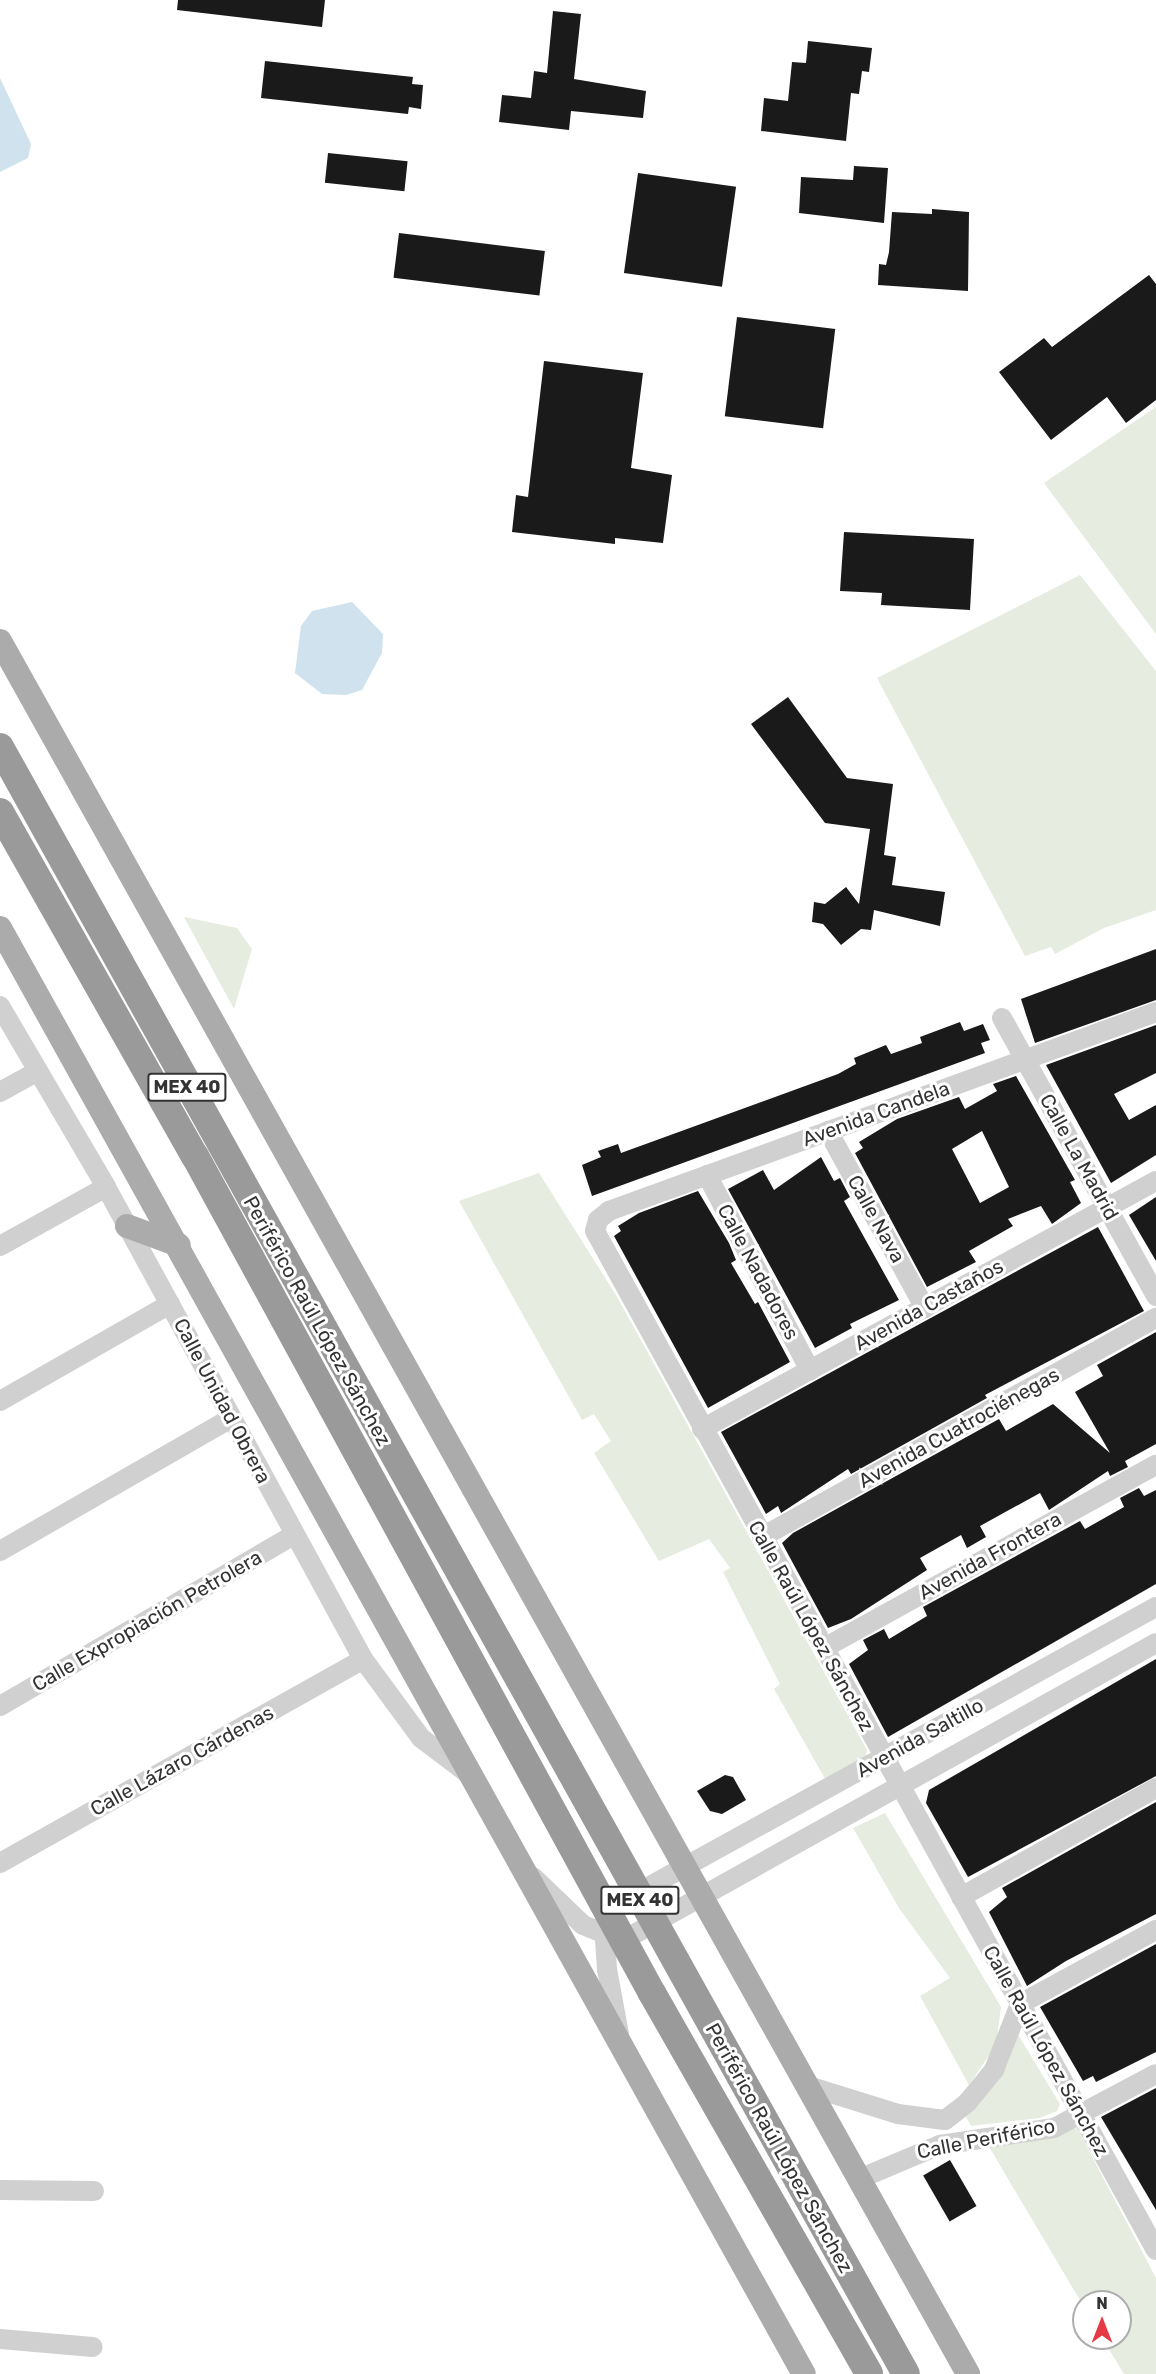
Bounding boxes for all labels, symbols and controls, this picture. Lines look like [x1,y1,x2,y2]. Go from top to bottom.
road number: MEX 40 [146,1072,228,1102]
street label: Avenida Candela [799,1076,953,1152]
street label: Calle La Madrid [1034,1090,1124,1224]
street label: Calle Nava [842,1171,910,1267]
street label: Periférico Raúl López Sánchez [238,1192,396,1450]
street label: Calle Nadadores [712,1200,804,1344]
street label: Avenida Castaños [850,1254,1008,1356]
street label: Calle Unidad Obrera [168,1314,276,1488]
street label: Avenida Cuatrociénegas [854,1363,1064,1493]
street label: Avenida Frontera [915,1507,1065,1605]
street label: Calle Raúl López Sánchez [743,1517,879,1735]
street label: Calle Expropiación Petrolera [28,1545,266,1697]
street label: Avenida Saltillo [852,1693,988,1783]
street label: Calle Lázaro Cárdenas [86,1701,278,1821]
road number: MEX 40 [600,1885,680,1915]
street label: Calle Raúl López Sánchez [978,1942,1114,2160]
street label: Periférico Raúl López Sánchez [700,2019,858,2277]
street label: Calle Periférico [915,2114,1057,2164]
north arrow [1072,2290,1132,2350]
text: N [1096,2294,1108,2313]

